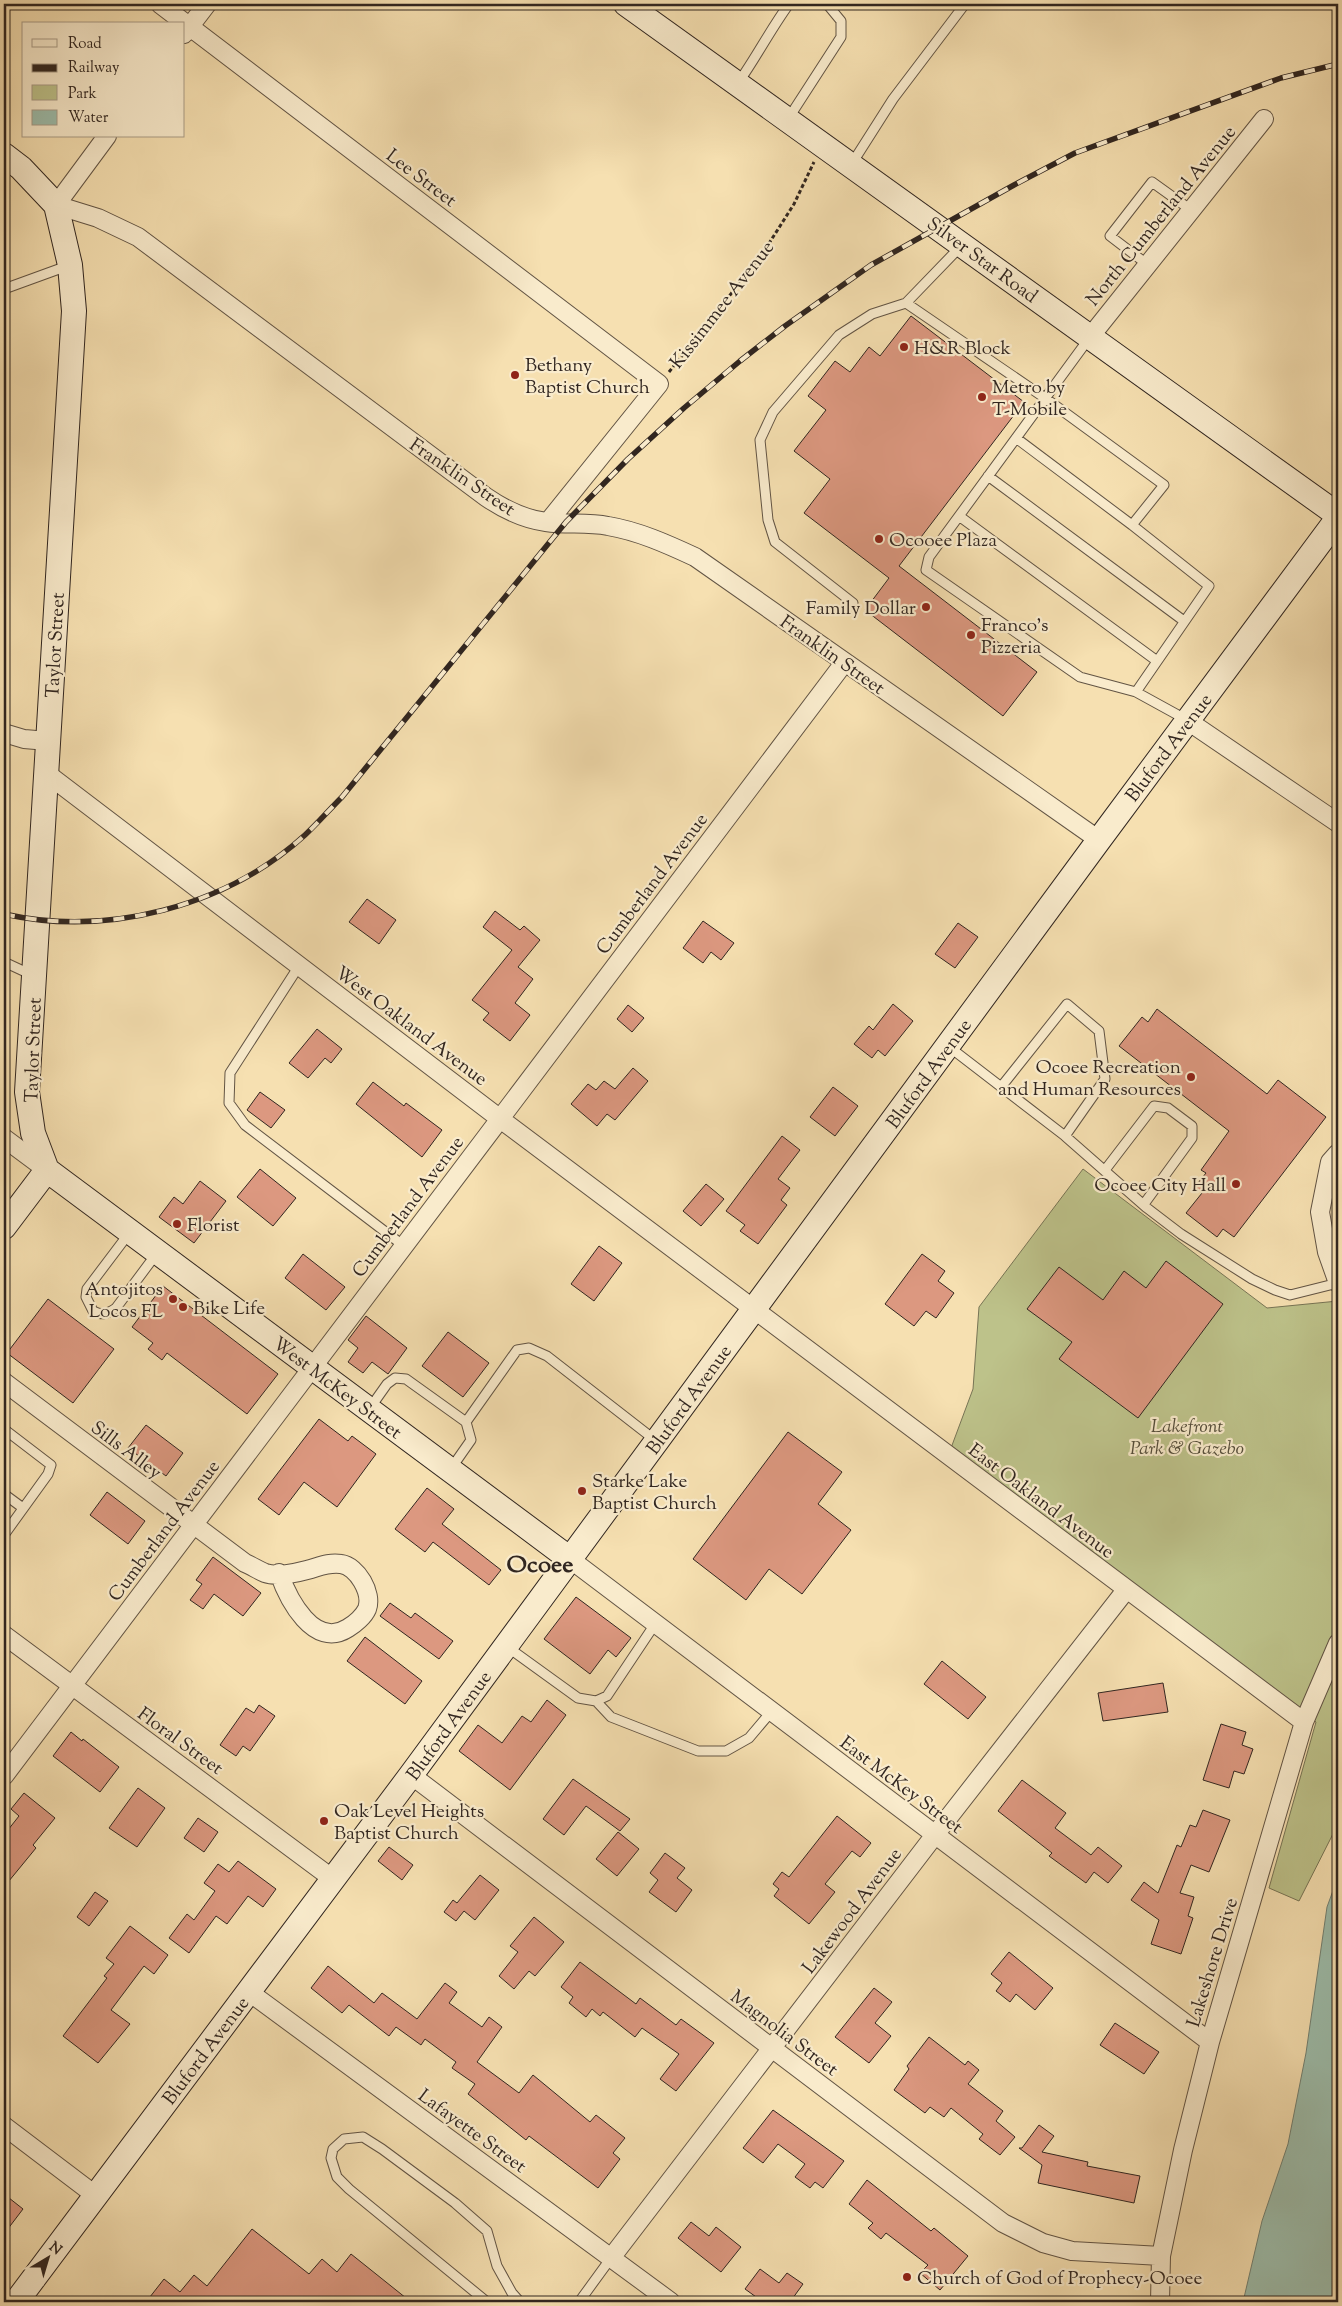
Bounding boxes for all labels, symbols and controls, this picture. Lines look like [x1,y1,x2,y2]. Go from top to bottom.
legend [22,22,185,138]
text: Road [68,34,102,55]
text: Railway [68,58,120,79]
text: Park [68,84,97,105]
text: Water [68,108,109,129]
street label: North Cumberland Avenue [1081,120,1243,313]
street label: Lee Street [380,143,462,215]
street label: Silver Star Road [920,211,1043,311]
street label: Kissimmee Avenue [664,236,782,375]
place label: H&R Block [914,336,1012,363]
marker: H&R Block [898,341,910,353]
place label: Bethany Baptist Church [525,353,650,402]
marker: Bethany Baptist Church [509,369,521,381]
place label: Metro by T-Mobile [992,375,1067,424]
marker: Metro by T-Mobile [976,391,988,403]
street label: Franklin Street [403,433,520,524]
place label: Ocooee Plaza [889,528,997,555]
marker: Ocooee Plaza [873,533,885,545]
street label: Taylor Street [40,591,73,698]
place label: Family Dollar [806,596,916,623]
marker: Family Dollar [920,601,932,613]
street label: Franklin Street [774,610,890,703]
place label: Franco's Pizzeria [981,613,1049,662]
marker: Franco's Pizzeria [965,629,977,641]
street label: Bluford Avenue [1120,688,1220,808]
street label: Cumberland Avenue [591,808,715,961]
street label: West Oakland Avenue [329,961,493,1093]
street label: Taylor Street [19,997,50,1103]
street label: Bluford Avenue [881,1014,979,1135]
place label: Ocoee Recreation and Human Resources [998,1055,1181,1104]
marker: Ocoee Recreation and Human Resources [1185,1071,1197,1083]
street label: Cumberland Avenue [347,1131,471,1284]
place label: Ocoee City Hall [1094,1173,1226,1200]
marker: Ocoee City Hall [1230,1178,1242,1190]
place label: Florist [187,1213,240,1240]
marker: Florist [171,1218,183,1230]
place label: Antojitos Locos FL [85,1277,164,1326]
marker: Antojitos Locos FL [167,1293,179,1305]
place label: Bike Life [193,1296,265,1323]
marker: Bike Life [177,1301,189,1313]
street label: West McKey Street [266,1331,407,1447]
street label: Bluford Avenue [641,1340,739,1461]
park label: Lakefront Park & Gazebo [1130,1414,1244,1463]
street label: Sills Alley [84,1415,167,1487]
street label: East Oakland Avenue [962,1438,1119,1566]
street label: Cumberland Avenue [103,1455,227,1608]
place label: Starke Lake Baptist Church [592,1469,717,1518]
marker: Starke Lake Baptist Church [576,1485,588,1497]
district label: Ocoee [507,1549,573,1583]
street label: Bluford Avenue [401,1666,499,1787]
street label: Floral Street [131,1702,228,1783]
street label: East McKey Street [833,1731,968,1842]
place label: Oak Level Heights Baptist Church [334,1799,484,1848]
marker: Oak Level Heights Baptist Church [318,1815,330,1827]
street label: Lakewood Avenue [797,1843,909,1980]
street label: Lakeshore Drive [1181,1895,1246,2031]
street label: Magnolia Street [724,1984,844,2084]
street label: Bluford Avenue [157,1991,257,2111]
street label: Lafayette Street [412,2083,532,2181]
north arrow [22,2234,72,2284]
text: N [44,2238,65,2261]
place label: Church of God of Prophecy-Ocoee [917,2266,1202,2293]
marker: Church of God of Prophecy-Ocoee [901,2271,913,2283]

